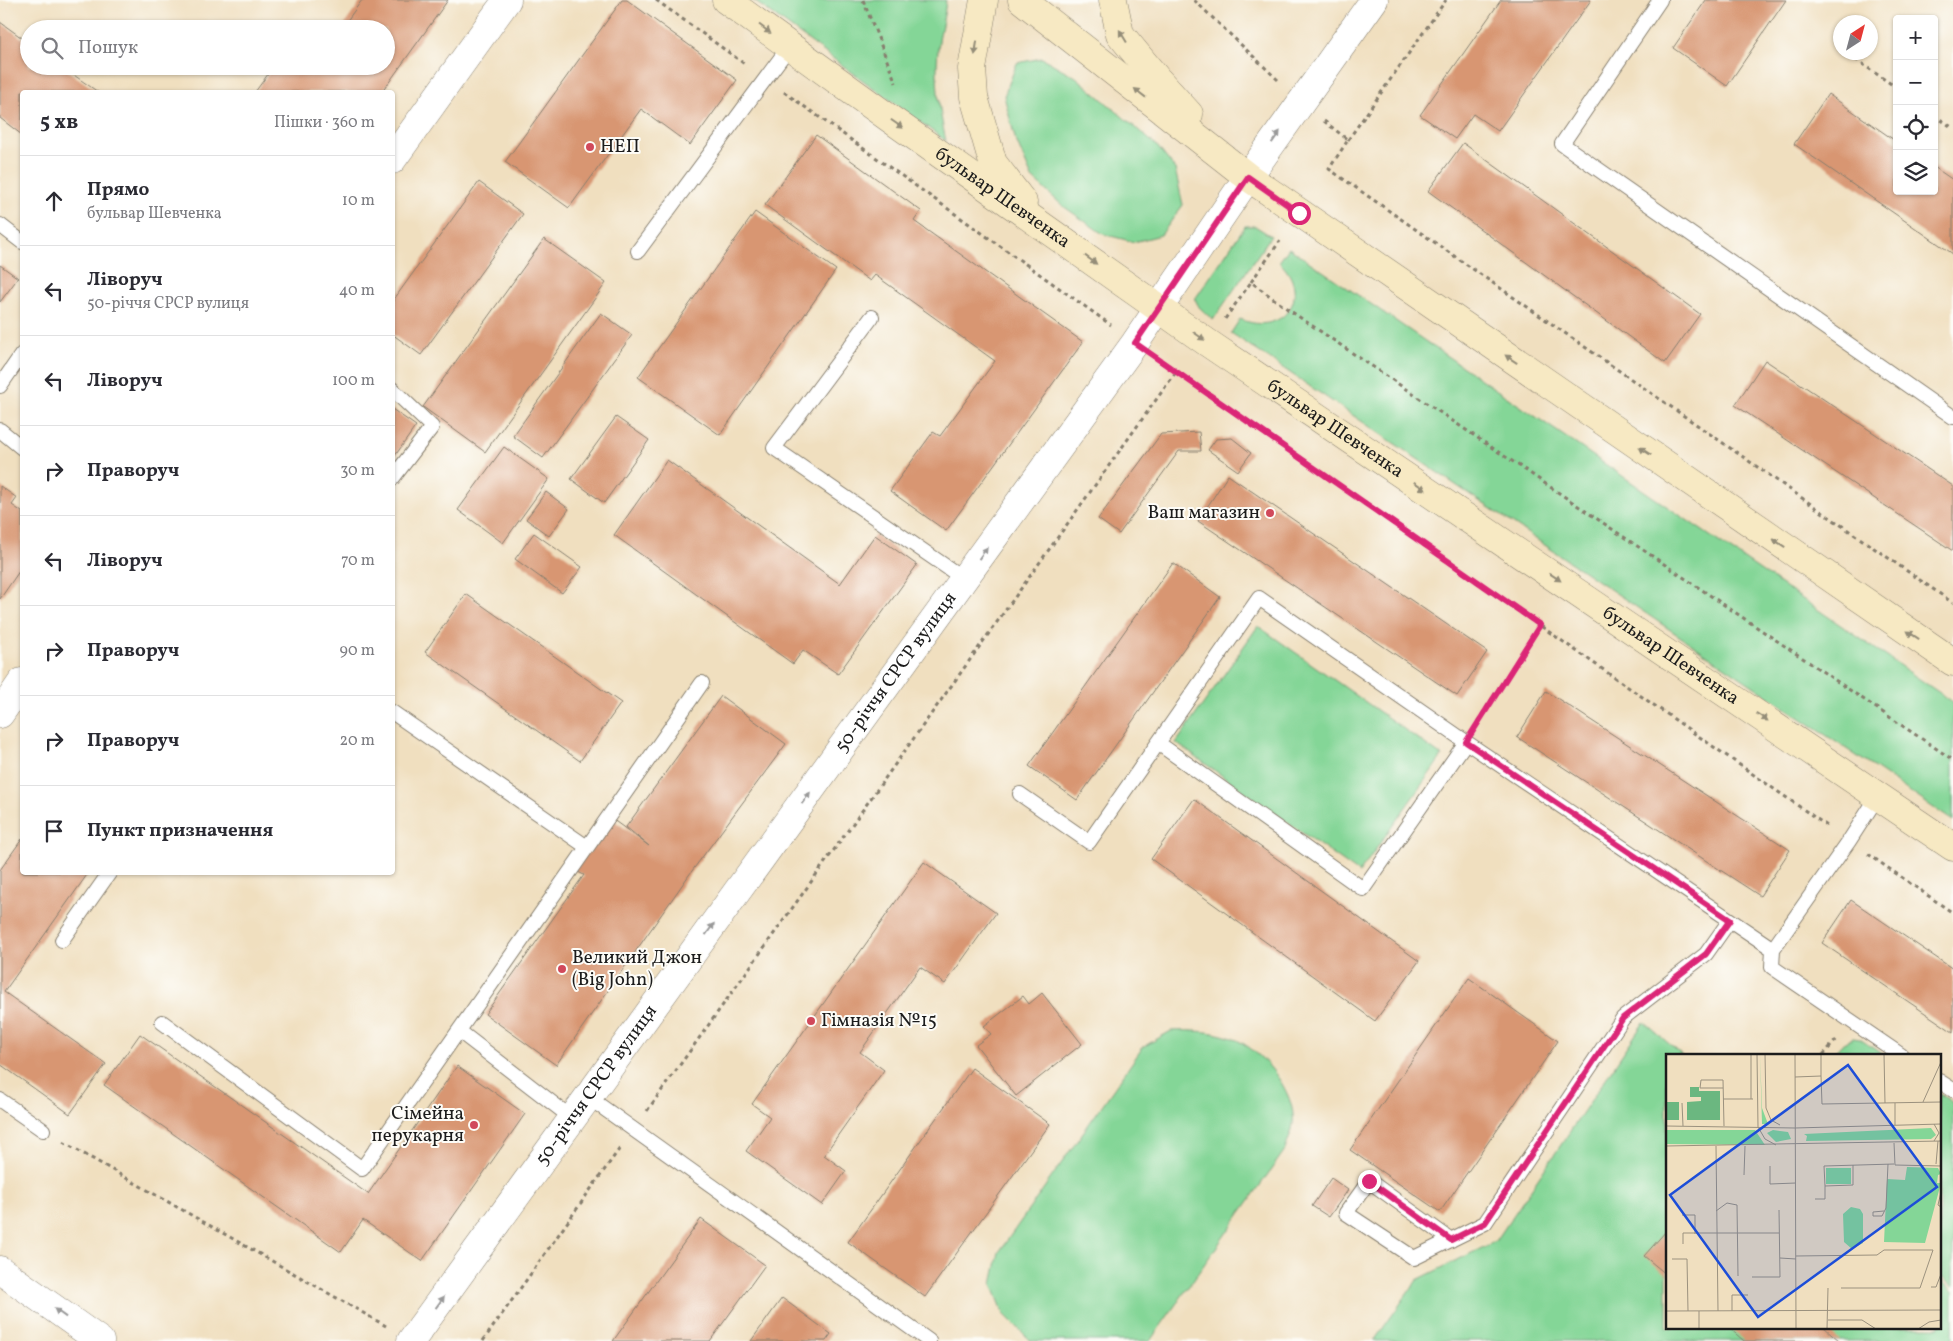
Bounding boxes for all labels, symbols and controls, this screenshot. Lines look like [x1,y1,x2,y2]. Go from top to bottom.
north arrow [1833,15,1878,60]
map controls [1893,15,1938,195]
button: + [1893,15,1938,60]
search box [20,20,395,75]
one-way arrow [758,24,772,34]
one-way arrow [1119,29,1128,43]
icon: search [38,34,66,62]
text: Пошук [78,35,138,61]
one-way arrow [971,40,979,56]
button: − [1893,60,1938,105]
one-way arrow [1133,88,1147,98]
button: locate [1893,105,1938,150]
text: 5 хв [40,108,78,137]
text: Пішки · 360 m [274,112,375,134]
one-way arrow [890,119,904,129]
one-way arrow [1271,130,1281,144]
place label: НЕП [600,134,640,160]
marker: НЕП [584,141,596,153]
street label: бульвар Шевченка [929,141,1075,255]
button: layers [1893,150,1938,195]
text: Прямо [87,177,149,203]
icon: ahead [40,187,68,215]
text: 10 m [342,190,375,212]
route start [1288,202,1311,225]
text: бульвар Шевченка [87,203,222,225]
one-way arrow [1084,255,1098,265]
text: Ліворуч [87,267,162,293]
icon: left [40,277,68,305]
text: 40 m [339,280,375,302]
text: 50-річчя СРСР вулиця [87,293,249,315]
one-way arrow [1192,331,1205,341]
one-way arrow [1504,354,1518,364]
icon: left [40,367,68,395]
text: Ліворуч [87,368,162,394]
text: 100 m [332,370,375,392]
street label: бульвар Шевченка [1261,373,1409,485]
one-way arrow [1638,446,1652,456]
icon: right [40,457,68,485]
text: Праворуч [87,458,179,484]
text: 30 m [340,460,375,482]
one-way arrow [1413,481,1427,491]
place label: Ваш магазин [1148,500,1260,526]
marker: Ваш магазин [1264,507,1276,519]
one-way arrow [1772,538,1786,548]
one-way arrow [978,546,988,560]
icon: left [40,547,68,575]
text: Ліворуч [87,548,162,574]
text: 70 m [341,550,375,572]
one-way arrow [1548,572,1561,582]
street label: 50-річчя СРСР вулиця [829,587,963,758]
street label: бульвар Шевченка [1597,600,1744,712]
one-way arrow [1906,630,1920,640]
icon: right [40,637,68,665]
text: Праворуч [87,638,179,664]
text: 90 m [339,640,375,662]
one-way arrow [1755,712,1768,722]
icon: right [40,727,68,755]
text: Праворуч [87,728,179,754]
text: 20 m [340,730,375,752]
one-way arrow [800,792,811,805]
icon: arrive [40,817,68,845]
text: Пункт призначення [87,818,273,844]
one-way arrow [705,922,715,936]
place label: Великий Джон (Big John) [572,945,702,993]
marker: Великий Джон (Big John) [556,963,568,975]
street label: 50-річчя СРСР вулиця [529,1000,664,1171]
place label: Гімназія №15 [821,1008,937,1034]
marker: Гімназія №15 [805,1015,817,1027]
inset map [1666,1054,1940,1328]
place label: Сімейна перукарня [372,1101,464,1149]
marker: Сімейна перукарня [468,1119,480,1131]
route end [1358,1170,1381,1193]
one-way arrow [435,1295,445,1308]
one-way arrow [53,1308,67,1318]

